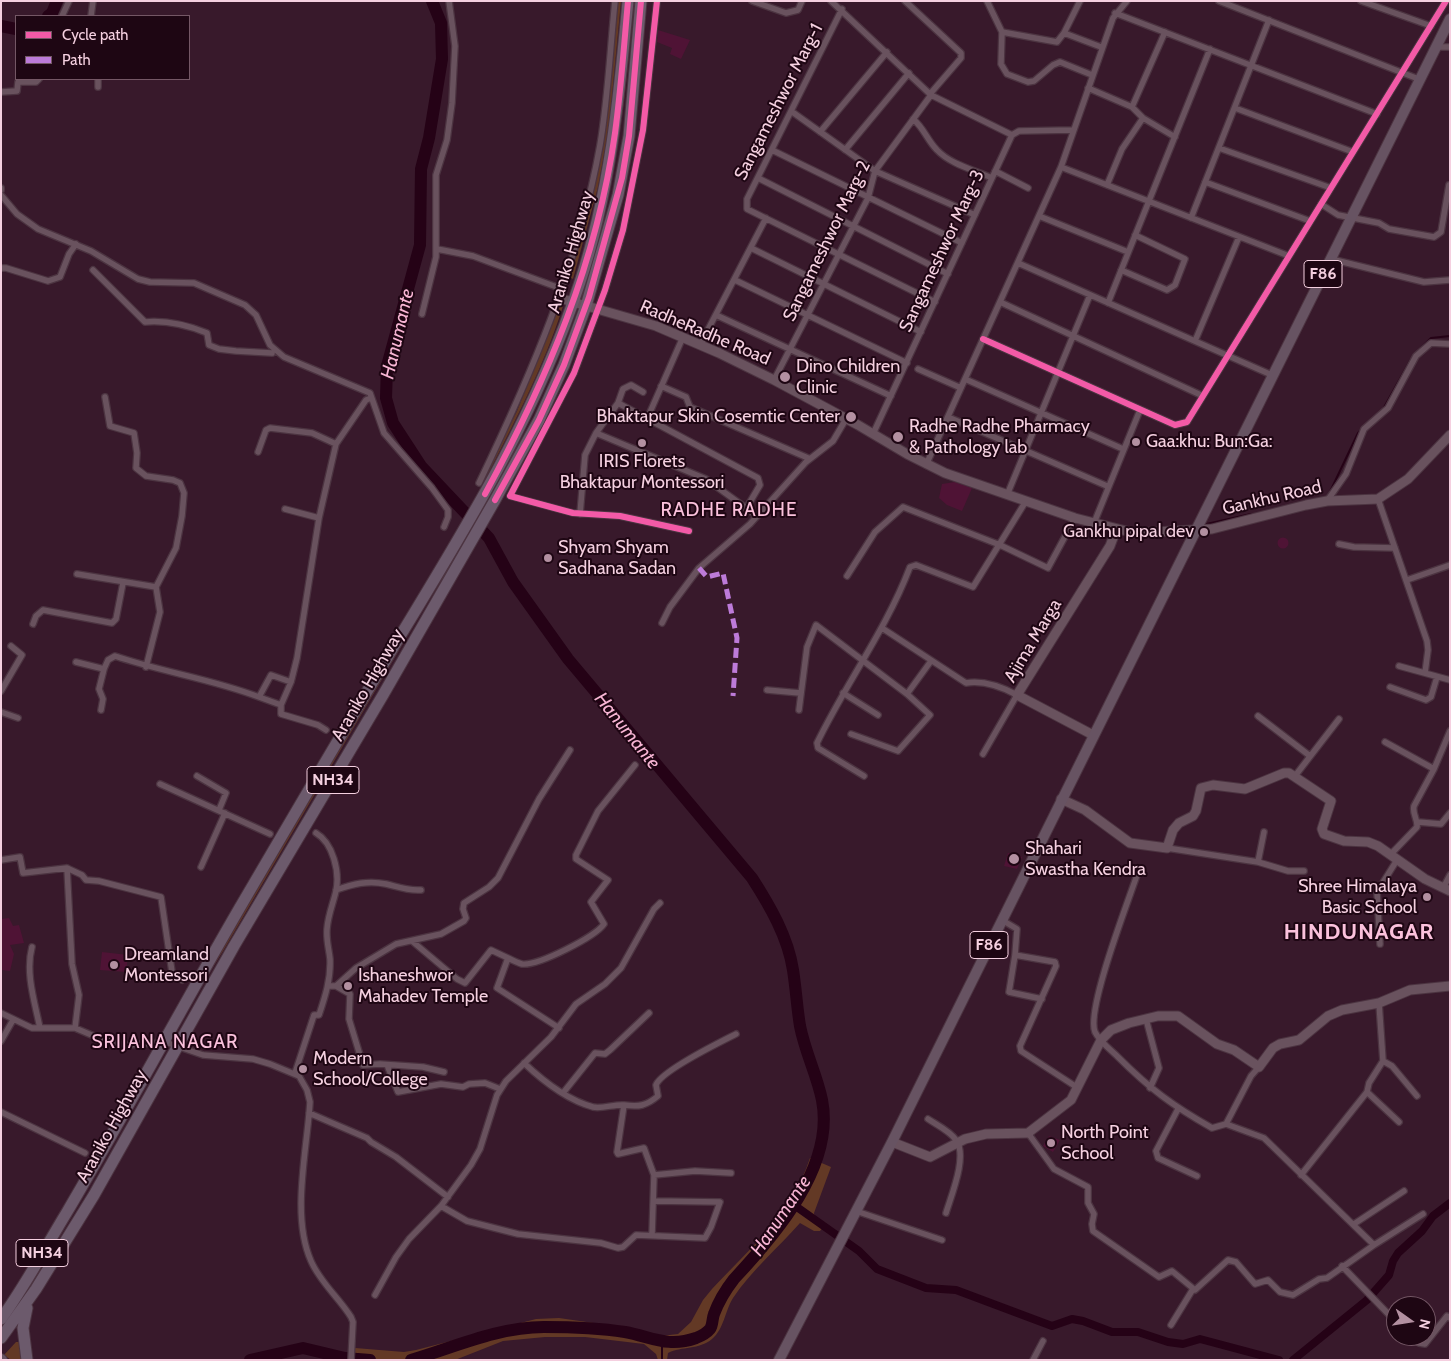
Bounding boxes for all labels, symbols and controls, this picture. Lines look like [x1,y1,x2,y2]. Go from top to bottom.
legend [15,15,190,80]
street label: Sangameshwor Marg-1 [730,20,828,184]
text: Cycle path [62,26,128,44]
text: Path [62,51,91,69]
street label: Sangameshwor Marg-2 [779,157,875,325]
street label: Sangameshwor Marg-3 [895,167,989,335]
street label: Araniko Highway [543,188,599,316]
road number: F86 [1304,260,1342,288]
water label: Hanumante [377,287,419,381]
street label: RadheRadhe Road [637,296,773,370]
place label: Dino Children Clinic [796,356,900,398]
marker: Dino Children Clinic [778,370,792,384]
place label: Bhaktapur Skin Cosemtic Center [597,406,840,428]
marker: Bhaktapur Skin Cosemtic Center [844,410,858,424]
place label: Radhe Radhe Pharmacy & Pathology lab [909,416,1090,458]
marker: Radhe Radhe Pharmacy & Pathology lab [891,430,905,444]
place label: Gaa:khu: Bun:Ga: [1146,431,1273,453]
marker: Gaa:khu: Bun:Ga: [1130,436,1142,448]
marker: IRIS Florets Bhaktapur Montessori [636,437,648,449]
place label: IRIS Florets Bhaktapur Montessori [560,451,724,494]
street label: Gankhu Road [1220,476,1324,520]
district label: RADHE RADHE [659,499,799,521]
place label: Gankhu pipal dev [1063,521,1194,543]
marker: Gankhu pipal dev [1198,526,1210,538]
place label: Shyam Shyam Sadhana Sadan [558,537,676,580]
marker: Shyam Shyam Sadhana Sadan [542,552,554,564]
street label: Ajima Marga [1000,595,1066,687]
street label: Araniko Highway [327,625,409,745]
water label: Hanumante [589,688,665,774]
road number: NH34 [307,766,359,794]
place label: Shahari Swastha Kendra [1025,838,1146,881]
marker: Shahari Swastha Kendra [1007,852,1021,866]
place label: Shree Himalaya Basic School [1298,876,1417,919]
marker: Shree Himalaya Basic School [1421,891,1433,903]
district label: HINDUNAGAR [1282,920,1436,946]
road number: F86 [970,932,1008,958]
place label: Dreamland Montessori [124,944,209,986]
marker: Dreamland Montessori [108,959,120,971]
place label: Ishaneshwor Mahadev Temple [358,965,488,1008]
marker: Ishaneshwor Mahadev Temple [342,980,354,992]
district label: SRIJANA NAGAR [90,1031,240,1053]
place label: Modern School/College [313,1048,428,1090]
marker: Modern School/College [297,1063,309,1075]
street label: Araniko Highway [72,1066,152,1186]
place label: North Point School [1061,1122,1149,1164]
marker: North Point School [1045,1137,1057,1149]
water label: Hanumante [746,1172,816,1260]
road number: NH34 [16,1240,68,1266]
north arrow [1386,1296,1436,1346]
text: N [1415,1317,1435,1331]

